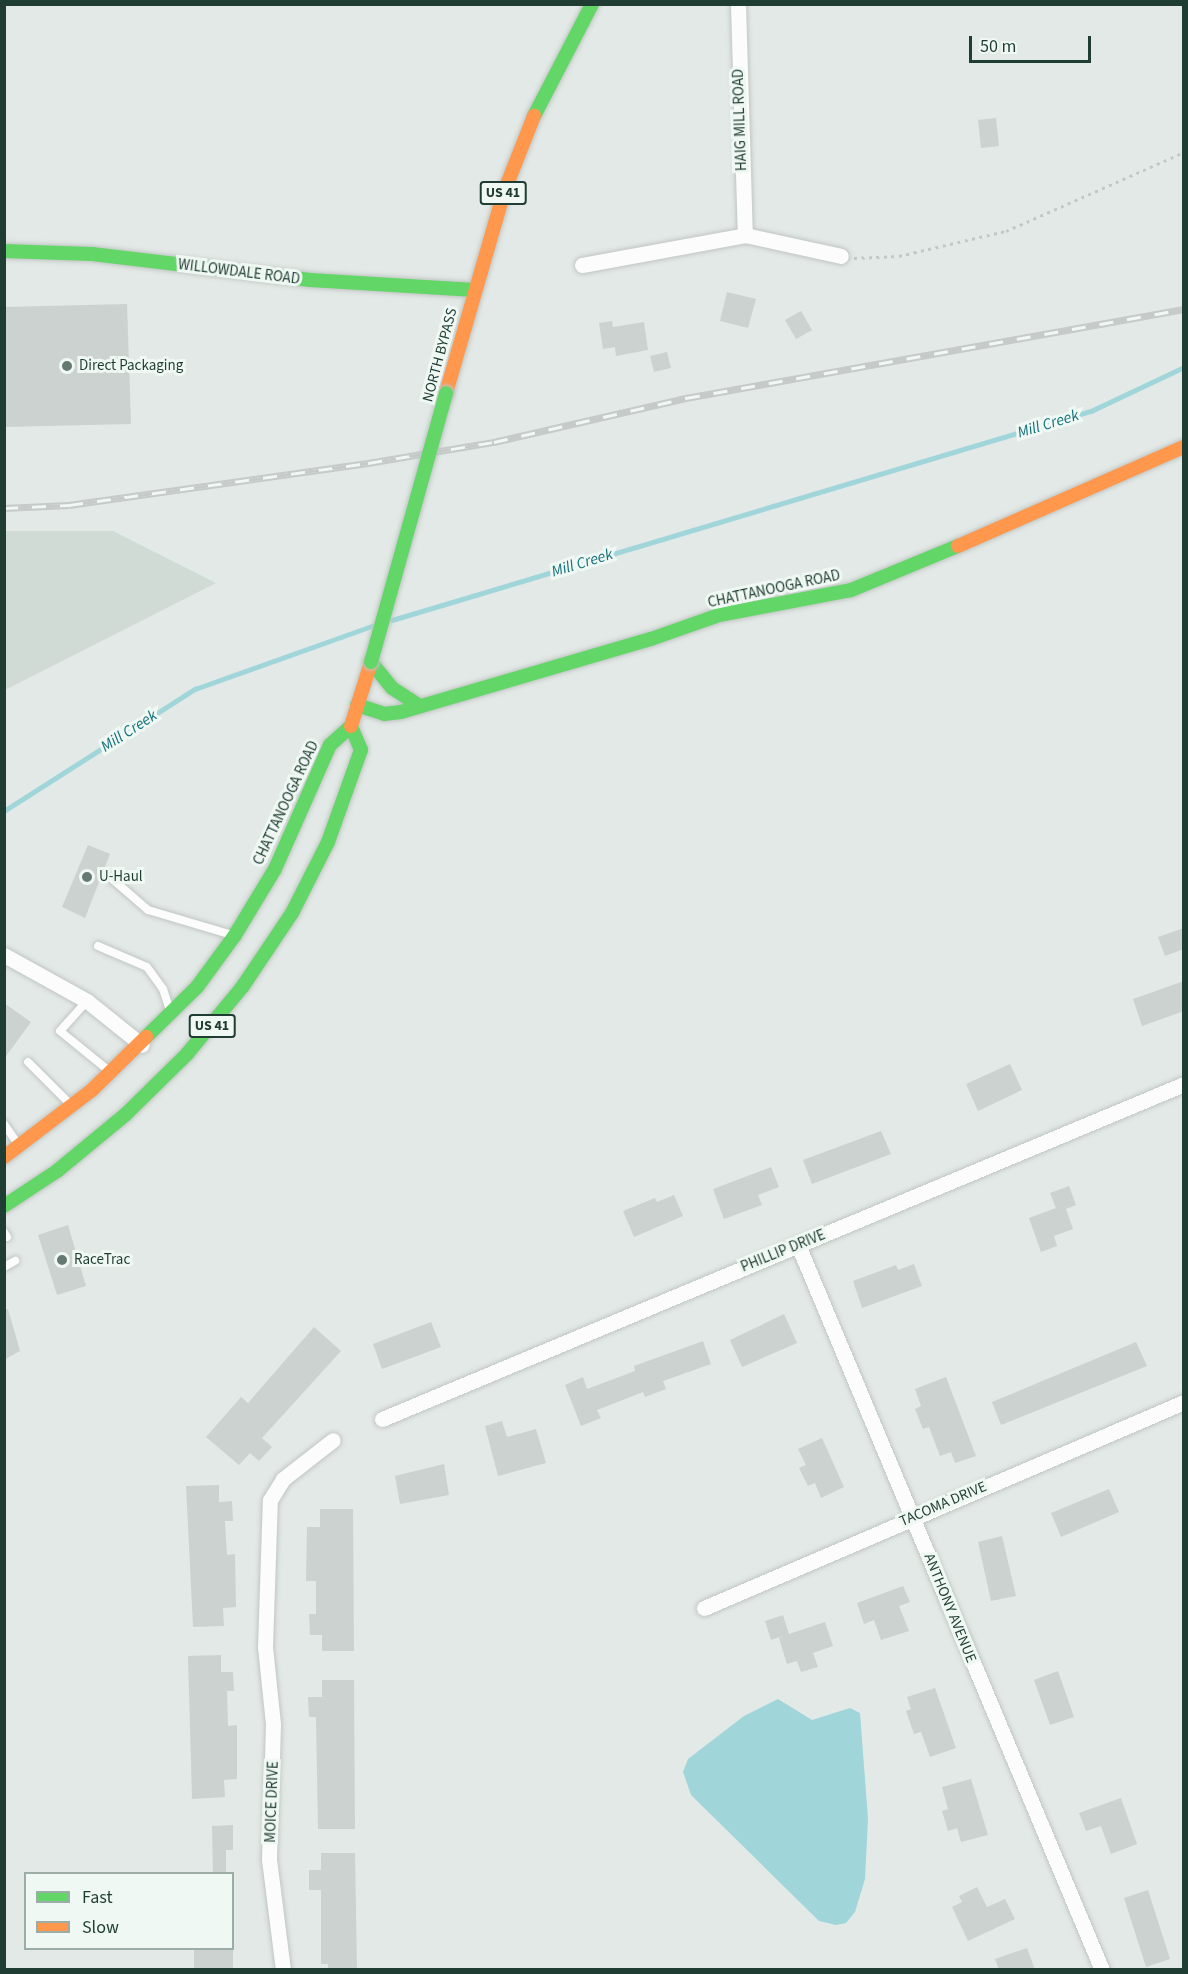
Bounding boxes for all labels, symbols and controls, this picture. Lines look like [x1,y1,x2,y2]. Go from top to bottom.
scale bar [972,24,1094,62]
text: 50 m [980,34,1016,59]
street label: HAIG MILL ROAD [729,69,751,171]
road number: US 41 [479,182,527,204]
street label: WILLOWDALE ROAD [177,256,301,288]
street label: NORTH BYPASS [419,306,461,404]
place label: Direct Packaging [79,357,183,375]
marker: Direct Packaging [60,359,74,373]
water label: Mill Creek [1015,406,1081,442]
water label: Mill Creek [549,545,615,581]
street label: CHATTANOOGA ROAD [706,566,842,612]
water label: Mill Creek [97,706,161,756]
street label: CHATTANOOGA ROAD [249,738,323,868]
place label: U-Haul [99,868,143,886]
marker: U-Haul [80,870,94,884]
road number: US 41 [188,1015,236,1037]
street label: PHILLIP DRIVE [738,1226,828,1276]
place label: RaceTrac [74,1251,130,1269]
marker: RaceTrac [55,1253,69,1267]
street label: TACOMA DRIVE [897,1478,989,1530]
street label: ANTHONY AVENUE [920,1551,980,1665]
street label: MOICE DRIVE [262,1761,282,1843]
legend [24,1872,234,1950]
text: Fast [82,1885,113,1910]
text: Slow [82,1915,119,1940]

